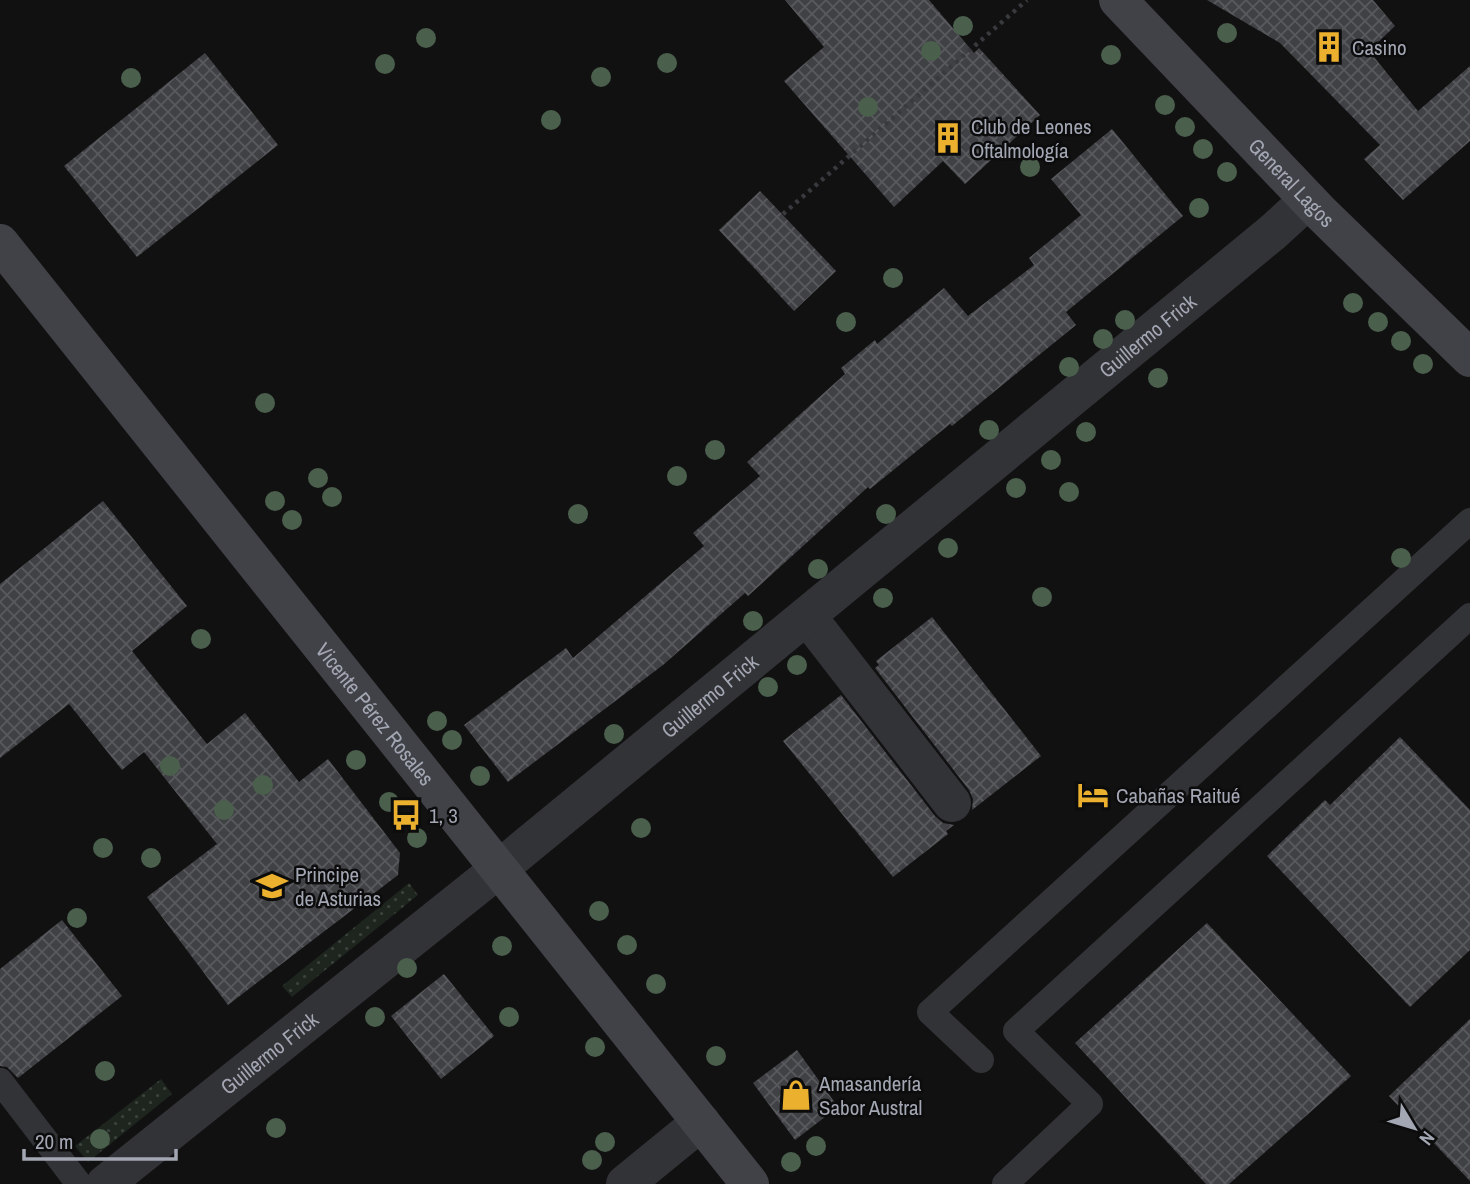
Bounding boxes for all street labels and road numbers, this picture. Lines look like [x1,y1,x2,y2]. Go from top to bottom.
street label: General Lagos [1242,132,1341,233]
street label: Guillermo Frick [1093,287,1202,384]
street label: Vicente Pérez Rosales [309,636,441,791]
street label: Guillermo Frick [655,647,764,744]
street label: Guillermo Frick [214,1004,324,1101]

